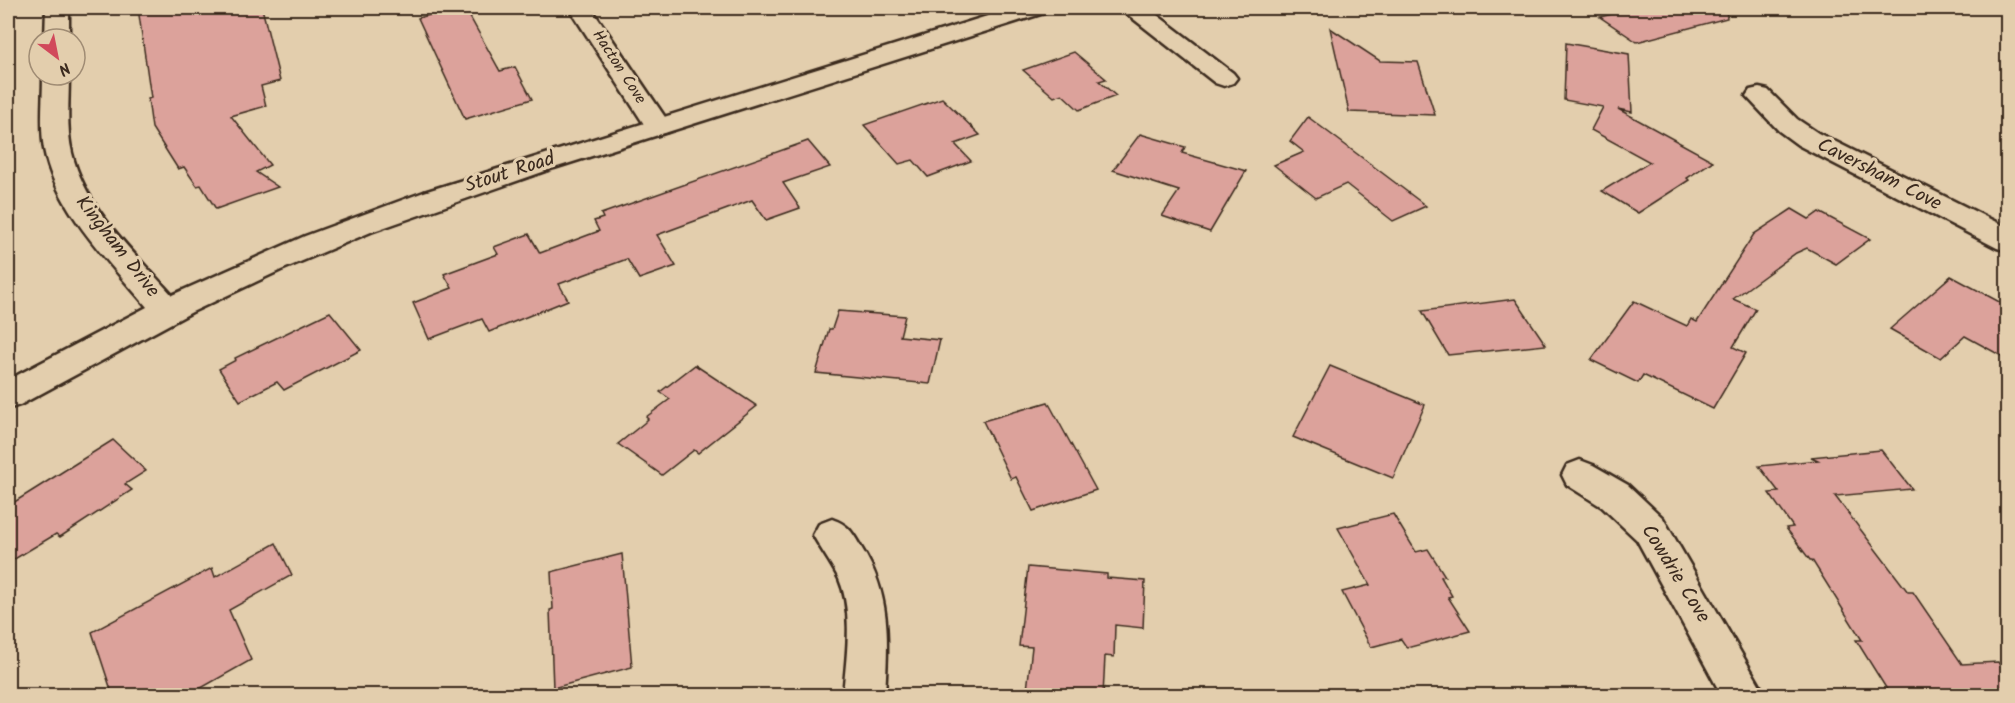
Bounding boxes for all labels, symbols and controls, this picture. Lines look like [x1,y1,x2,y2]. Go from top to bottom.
street label: Hacton Cove [586,25,652,109]
north arrow [27,27,87,87]
text: N [53,55,75,82]
street label: Caversham Cove [1811,130,1947,220]
street label: Stout Road [461,143,560,203]
street label: Kingham Drive [67,189,167,305]
street label: Cowdrie Cove [1632,518,1718,630]

